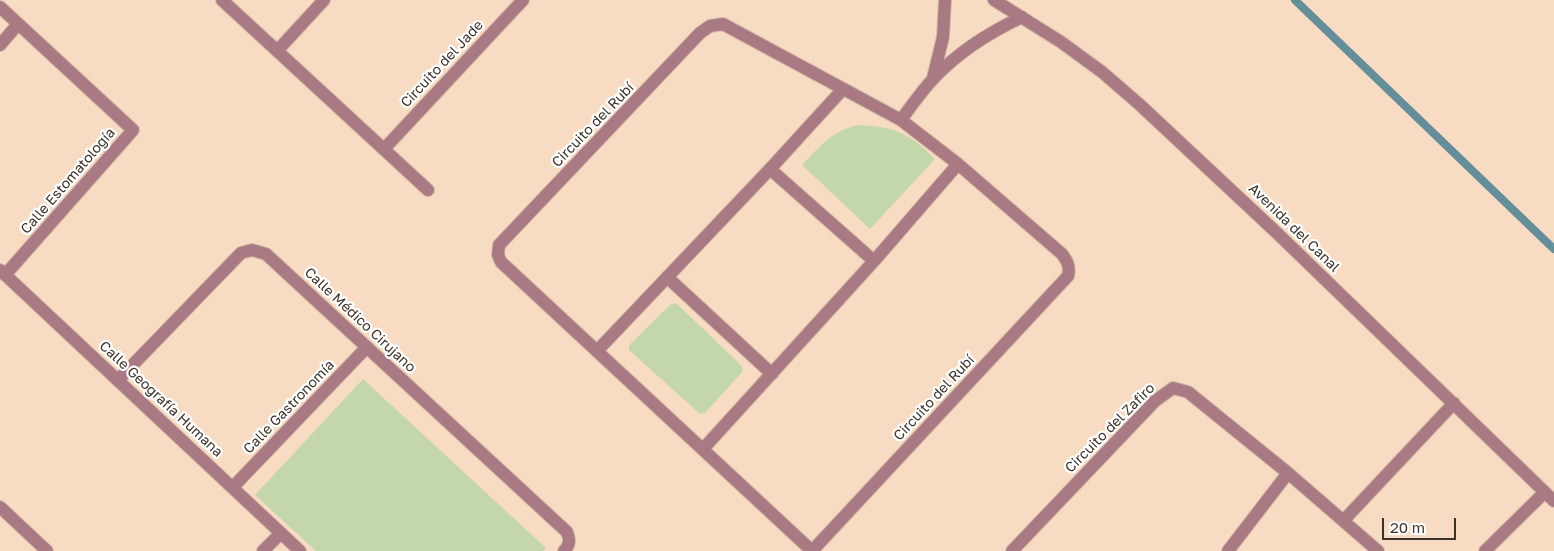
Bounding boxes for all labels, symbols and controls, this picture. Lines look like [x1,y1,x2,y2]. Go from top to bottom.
street label: Circuito del Jade [397,17,487,111]
street label: Circuito del Rubí [548,79,638,171]
street label: Calle Estomatología [17,125,119,237]
street label: Avenida del Canal [1245,180,1343,276]
street label: Calle Médico Cirujano [301,264,419,376]
street label: Calle Geografía Humana [96,338,226,460]
street label: Circuito del Rubí [890,352,978,444]
street label: Calle Gastronomía [240,357,338,457]
street label: Circuito del Zafiro [1062,380,1158,476]
scale bar [1384,508,1458,540]
text: 20 m [1390,518,1425,536]

